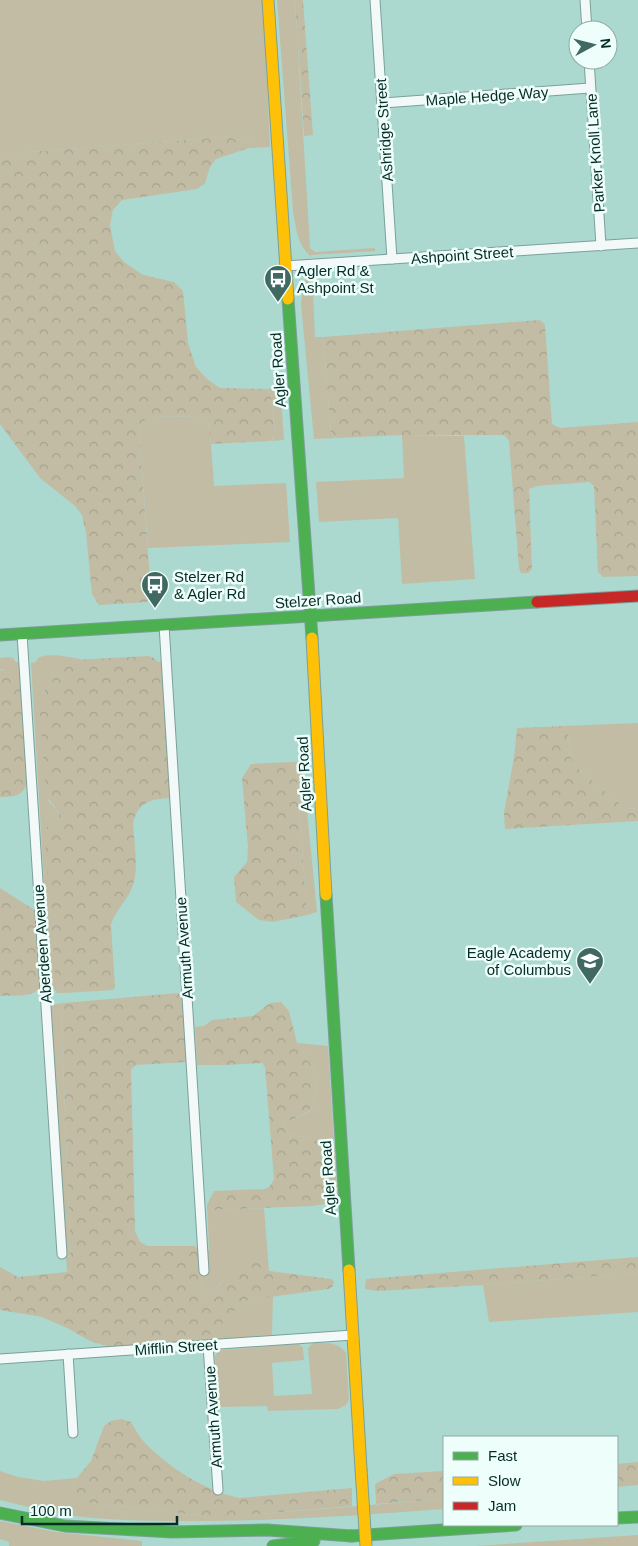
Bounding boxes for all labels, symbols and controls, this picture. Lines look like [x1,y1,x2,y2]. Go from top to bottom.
north arrow [568,20,618,70]
text: N [597,37,614,49]
street label: Ashridge Street [372,77,396,182]
street label: Maple Hedge Way [425,83,549,109]
street label: Parker Knoll Lane [582,93,608,213]
street label: Ashpoint Street [410,243,515,267]
place label: Agler Rd & Ashpoint St [297,262,375,296]
bus stop icon: Agler Rd & Ashpoint St [263,264,293,303]
street label: Agler Road [267,332,289,408]
place label: Stelzer Rd & Agler Rd [174,568,246,602]
bus stop icon: Stelzer Rd & Agler Rd [140,570,170,609]
street label: Stelzer Road [274,588,362,612]
street label: Agler Road [294,736,314,812]
street label: Aberdeen Avenue [29,884,55,1004]
street label: Armuth Avenue [172,896,196,1000]
place label: Eagle Academy of Columbus [467,944,571,978]
school or university icon: Eagle Academy of Columbus [575,946,605,985]
street label: Agler Road [317,1140,339,1216]
street label: Mifflin Street [134,1336,219,1358]
street label: Armuth Avenue [201,1365,225,1469]
legend [443,1436,618,1526]
text: Fast [488,1447,518,1464]
text: Slow [488,1472,521,1489]
scale bar [22,1494,178,1526]
text: Jam [488,1497,516,1514]
text: 100 m [30,1502,72,1519]

